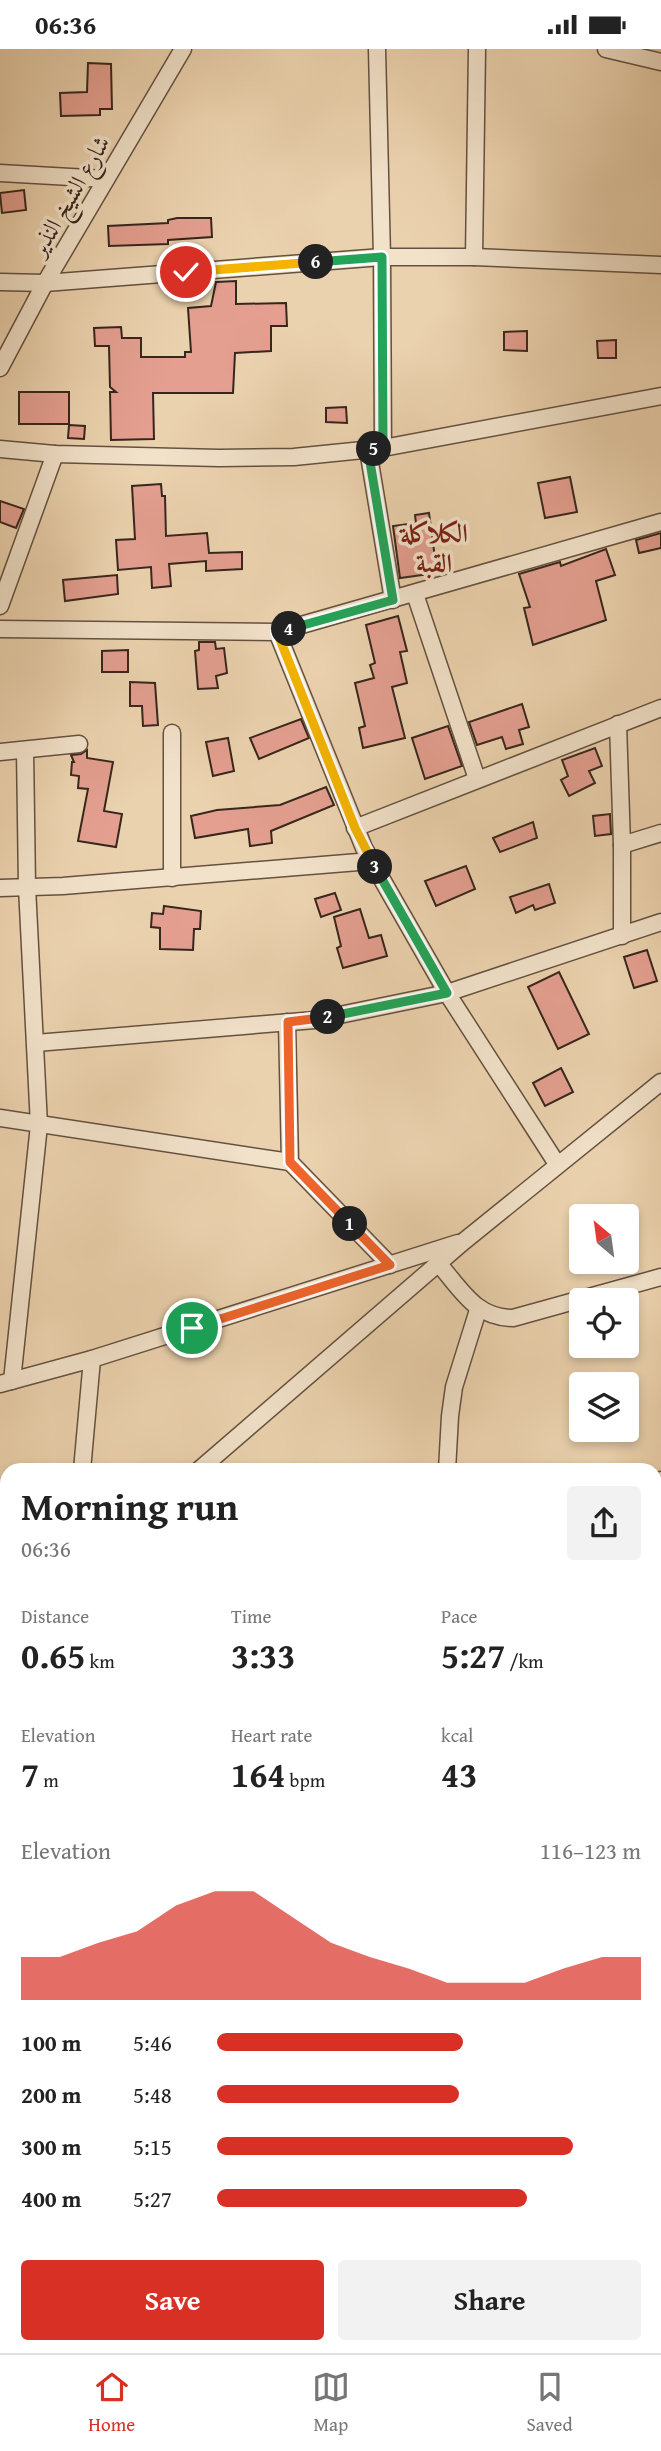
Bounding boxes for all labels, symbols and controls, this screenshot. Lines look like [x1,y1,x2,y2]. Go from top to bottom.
text: 06:36 [35,5,96,44]
street label: شارع الشيخ النذير [19,129,122,267]
pin [156,242,216,302]
pin: 6 [298,245,334,279]
text: 6 [311,247,320,275]
icon: check [167,253,205,291]
pin: 5 [356,431,392,467]
text: 5 [369,434,378,462]
district label: الكلاكلة القبة [398,513,468,582]
pin: 4 [272,611,306,647]
text: 4 [284,614,293,642]
pin: 3 [358,849,392,885]
text: 3 [370,852,379,880]
pin: 2 [310,999,346,1035]
text: 2 [323,1002,332,1030]
north arrow [569,1204,639,1274]
map controls [569,1204,639,1442]
pin: 1 [332,1207,368,1241]
text: 1 [345,1209,354,1237]
button: locate [569,1288,639,1358]
pin [162,1298,222,1358]
icon: arrive [173,1309,211,1347]
button: layers [569,1372,639,1442]
text: Morning run [21,1478,238,1534]
button: share [567,1486,641,1560]
text: 06:36 [21,1532,71,1565]
text: Distance [21,1602,89,1630]
text: Time [231,1602,271,1630]
text: Pace [441,1602,478,1630]
text: 0.65 [21,1630,85,1681]
text: 3:33 [231,1630,295,1681]
text: 5:27 [441,1630,505,1681]
text: km [85,1647,115,1675]
text: /km [505,1647,544,1675]
text: Elevation [21,1721,95,1749]
text: Heart rate [231,1721,312,1749]
text: kcal [441,1721,473,1749]
text: 7 [21,1749,39,1800]
text: 164 [231,1749,285,1800]
text: 43 [441,1749,477,1800]
text: m [39,1766,59,1794]
text: bpm [285,1766,325,1794]
text: Elevation [21,1834,111,1867]
text: 116–123 m [540,1834,641,1867]
text: 100 m [21,2026,82,2059]
text: 5:46 [133,2026,172,2059]
text: 200 m [21,2078,82,2111]
text: 5:48 [133,2078,172,2111]
text: 300 m [21,2130,82,2163]
text: 5:15 [133,2130,172,2163]
text: 400 m [21,2182,82,2215]
text: 5:27 [133,2182,172,2215]
button: Save [21,2260,324,2340]
button: Share [338,2260,641,2340]
tab: Home [88,2368,135,2438]
tab: Map [312,2368,350,2438]
tab: Saved [527,2368,573,2438]

